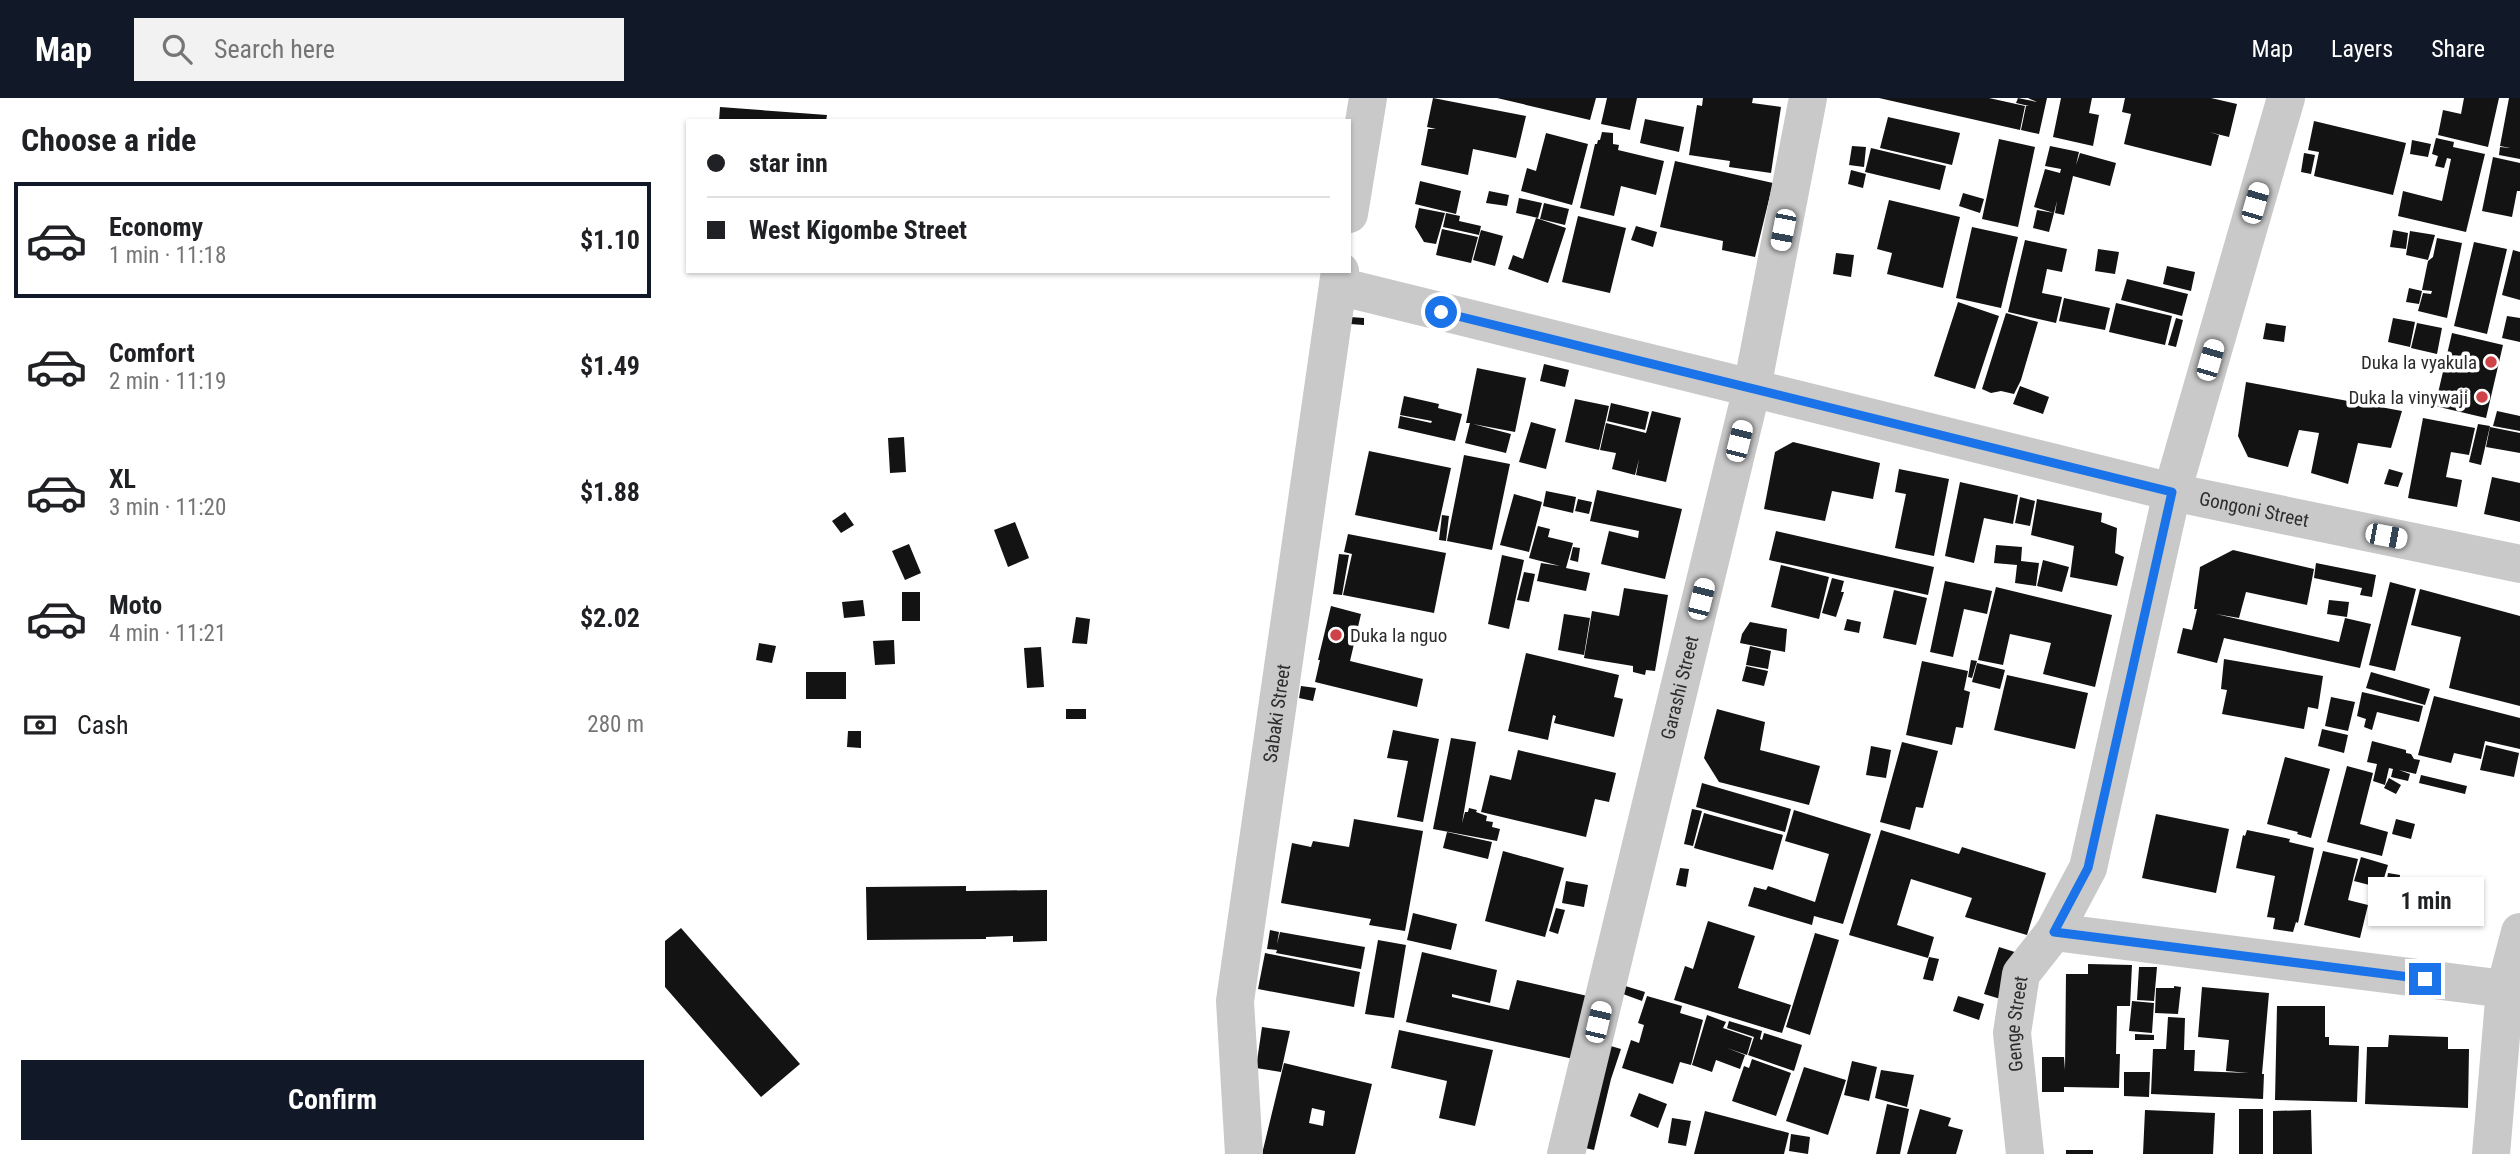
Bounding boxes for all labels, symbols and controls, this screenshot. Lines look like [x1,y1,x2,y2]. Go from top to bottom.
search box [134,18,624,81]
text: Map [35,30,92,69]
icon: search [158,30,196,68]
text: Search here [214,34,335,64]
text: Map [2252,35,2293,63]
text: Layers [2331,35,2393,63]
text: Share [2431,35,2485,63]
text: Choose a ride [21,121,196,159]
text: star inn [749,148,828,178]
car [2240,180,2271,226]
car [1769,207,1798,253]
icon: car [25,209,88,272]
text: Economy [109,212,203,242]
text: West Kigombe Street [749,215,967,245]
text: $1.10 [580,225,640,255]
text: 1 min · 11:18 [109,242,226,269]
route start [1425,296,1457,328]
icon: car [25,335,88,398]
car [2195,337,2226,383]
text: Comfort [109,338,195,368]
text: $1.49 [580,351,640,381]
place label: Duka la vyakula [2361,351,2477,374]
marker: Duka la vyakula [2483,354,2499,370]
text: 2 min · 11:19 [109,368,226,395]
place label: Duka la vinywaji [2348,386,2468,409]
marker: Duka la vinywaji [2474,389,2490,405]
car [1724,418,1755,464]
icon: car [25,461,88,524]
text: XL [109,464,136,494]
text: $1.88 [580,477,640,507]
street label: Gongoni Street [2197,486,2311,532]
text: 3 min · 11:20 [109,494,226,521]
car [2364,522,2409,550]
car [1686,576,1717,622]
icon: car [25,587,88,650]
text: Moto [109,590,162,620]
text: $2.02 [580,603,640,633]
text: 4 min · 11:21 [109,620,226,647]
place label: Duka la nguo [1350,624,1447,647]
marker: Duka la nguo [1328,627,1344,643]
street label: Garashi Street [1656,633,1703,742]
street label: Sabaki Street [1258,662,1295,764]
icon: cash [21,706,59,744]
text: Cash [77,710,129,740]
text: 280 m [587,711,644,738]
callout: 1 min [2367,878,2483,926]
text: 1 min [2400,888,2452,915]
route end [2409,963,2441,995]
street label: Genge Street [2001,974,2032,1073]
car [1584,999,1613,1045]
button: Confirm [21,1060,644,1140]

